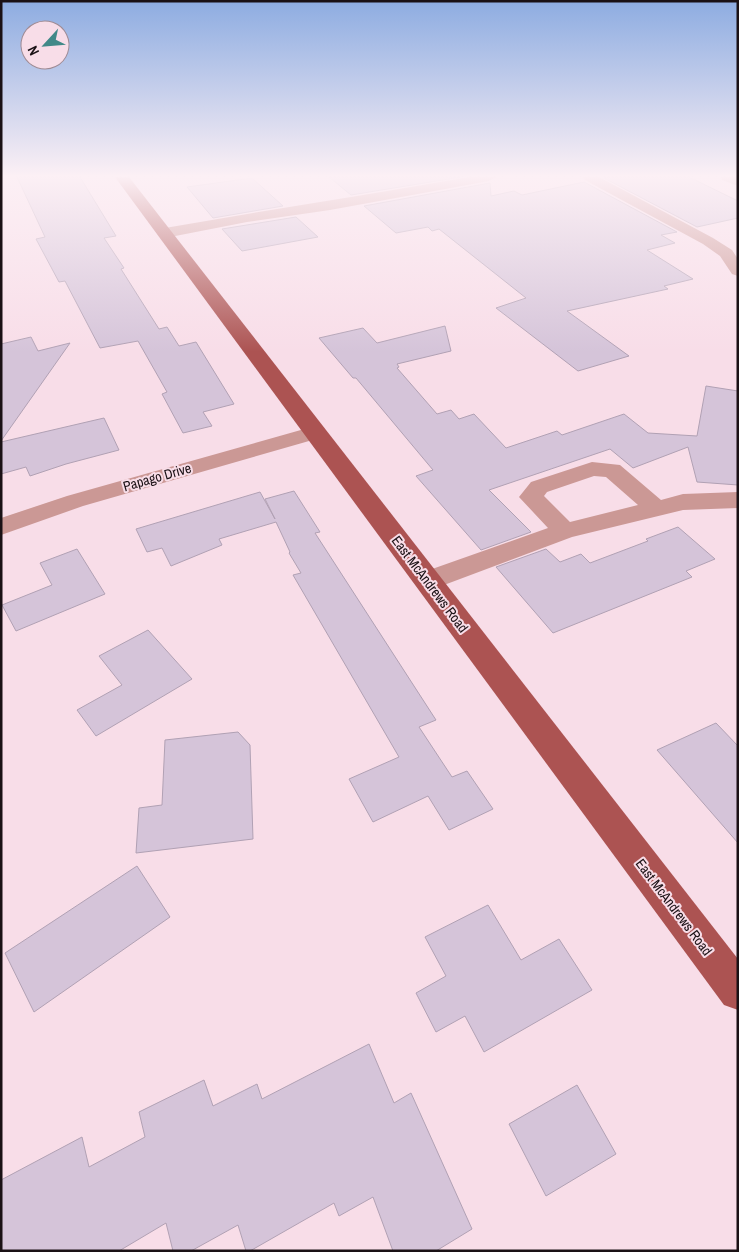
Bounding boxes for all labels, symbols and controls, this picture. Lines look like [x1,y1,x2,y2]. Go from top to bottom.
north arrow [20,20,70,70]
text: N [23,43,43,58]
street label: Papago Drive [121,459,193,495]
street label: East McAndrews Road [388,532,472,636]
street label: East McAndrews Road [632,855,716,959]

